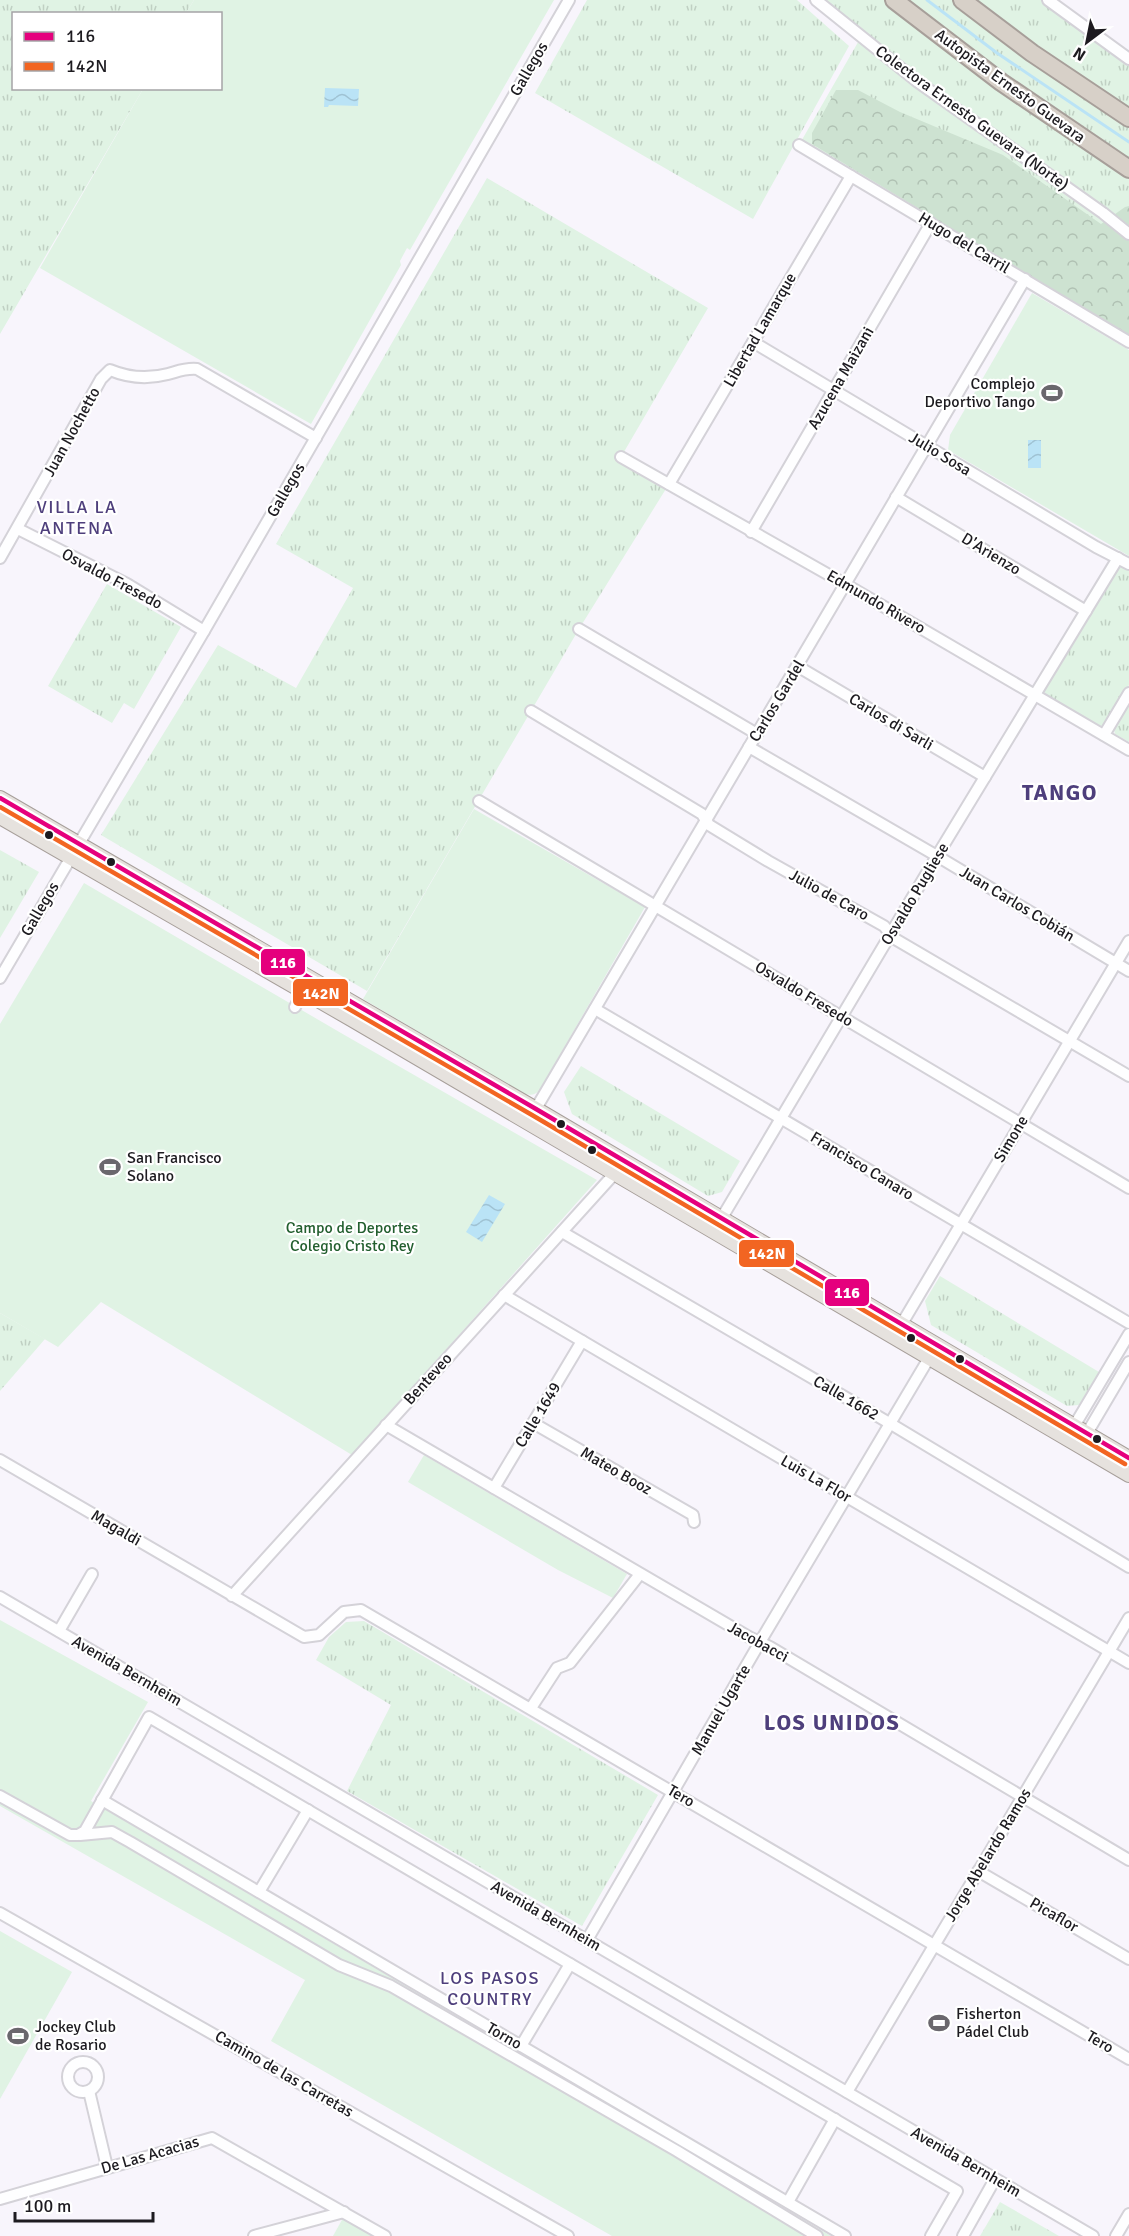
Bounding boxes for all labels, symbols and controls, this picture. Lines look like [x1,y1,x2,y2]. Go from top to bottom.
legend [12,12,222,90]
north arrow [1057,12,1117,72]
text: 116 [66,25,95,47]
street label: Autopista Ernesto Guevara [931,25,1089,147]
street label: Gallegos [506,38,552,100]
street label: Colectora Ernesto Guevara (Norte) [871,41,1073,195]
text: N [1070,42,1090,65]
text: 142N [66,55,107,77]
street label: Hugo del Carril [915,208,1014,278]
street label: Libertad Lamarque [719,269,801,391]
street label: Azucena Maizani [804,323,878,433]
place label: Complejo Deportivo Tango [924,374,1035,412]
sports icon: Complejo Deportivo Tango [1040,381,1064,405]
street label: Juan Nochetto [39,384,105,480]
street label: Julio Sosa [905,428,975,480]
street label: Gallegos [263,459,309,521]
district label: VILLA LA ANTENA [36,496,118,539]
street label: D'Arienzo [958,528,1024,580]
street label: Osvaldo Fresedo [58,544,166,614]
street label: Edmundo Rivero [823,566,929,638]
street label: Carlos Gardel [745,656,809,746]
street label: Carlos di Sarli [845,689,937,755]
district label: TANGO [1022,779,1098,806]
unlabelled marker [43,829,55,841]
street label: Osvaldo Pugliese [877,839,953,949]
unlabelled marker [105,856,117,868]
street label: Juan Carlos Cobián [956,862,1078,946]
street label: Julio de Caro [786,865,872,925]
street label: Gallegos [17,878,63,940]
line badge: 116 [260,948,306,976]
text: 116 [270,953,296,973]
street label: Osvaldo Fresedo [751,957,857,1031]
line badge: 142N [292,978,349,1007]
text: 142N [302,984,340,1004]
street label: Simone [989,1112,1033,1166]
unlabelled marker [555,1118,567,1130]
street label: Francisco Canaro [807,1127,917,1205]
unlabelled marker [586,1144,598,1156]
place label: San Francisco Solano [127,1148,222,1186]
sports icon: San Francisco Solano [98,1155,122,1179]
park label: Campo de Deportes Colegio Cristo Rey [286,1218,418,1256]
line badge: 142N [738,1239,795,1268]
text: 142N [748,1244,786,1264]
line badge: 116 [824,1278,870,1307]
text: 116 [834,1283,860,1303]
unlabelled marker [905,1332,917,1344]
street label: Benteveo [399,1349,457,1409]
unlabelled marker [954,1353,966,1365]
street label: Calle 1662 [809,1371,883,1425]
street label: Calle 1649 [511,1379,565,1451]
unlabelled marker [1091,1433,1103,1445]
street label: Mateo Booz [577,1442,655,1500]
street label: Luis La Flor [777,1451,855,1507]
street label: Magaldi [87,1506,145,1550]
street label: Jacobacci [724,1617,792,1667]
street label: Avenida Bernheim [68,1631,186,1711]
street label: Manuel Ugarte [687,1661,755,1759]
district label: LOS UNIDOS [764,1709,900,1736]
street label: Tero [664,1780,698,1812]
street label: Jorge Abelardo Ramos [940,1785,1036,1925]
street label: Avenida Bernheim [487,1876,605,1956]
street label: Picaflor [1026,1893,1082,1937]
district label: LOS PASOS COUNTRY [440,1967,540,2010]
place label: Fisherton Pádel Club [956,2004,1029,2042]
sports icon: Fisherton Pádel Club [927,2011,951,2035]
place label: Jockey Club de Rosario [35,2017,116,2055]
street label: Torno [483,2018,525,2054]
sports icon: Jockey Club de Rosario [6,2024,30,2048]
street label: Camino de las Carretas [211,2026,357,2122]
street label: Tero [1083,2026,1117,2058]
street label: Avenida Bernheim [907,2122,1025,2202]
street label: De Las Acacias [99,2131,201,2179]
scale bar [15,2185,153,2223]
text: 100 m [24,2195,71,2217]

